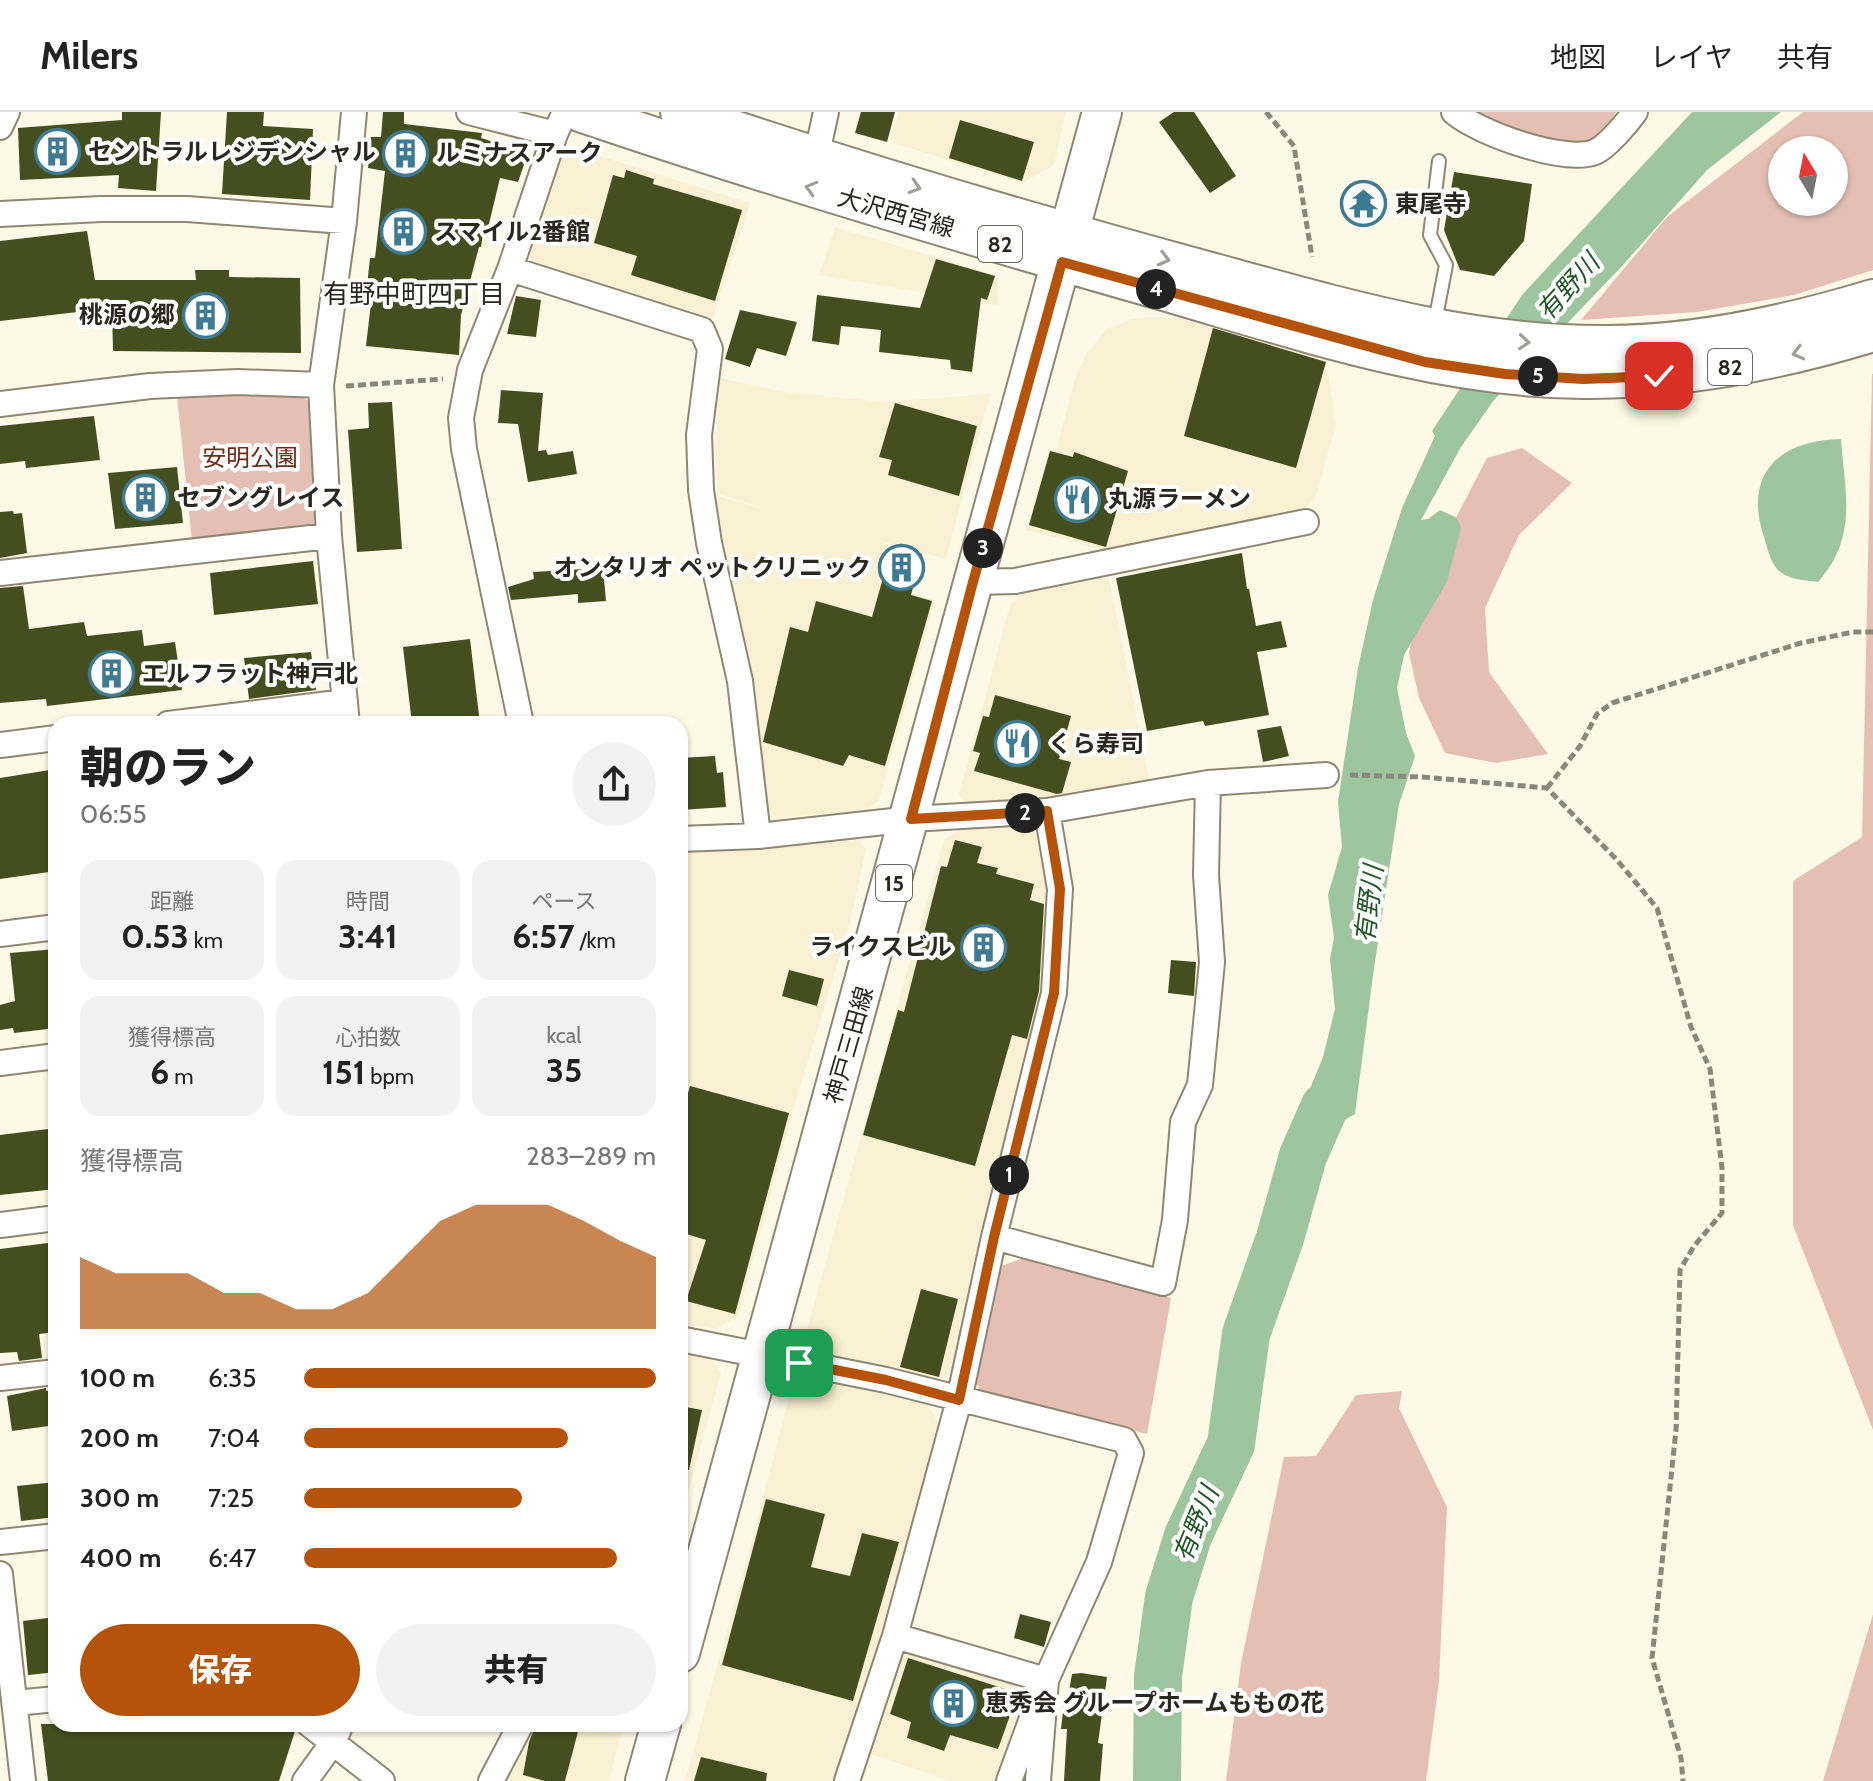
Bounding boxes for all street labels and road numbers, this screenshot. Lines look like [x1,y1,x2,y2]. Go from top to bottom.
street label: 大沢西宮線 [834,182,958,243]
road number: 82 [978,226,1022,262]
road number: 82 [1708,349,1752,385]
road number: 15 [876,865,912,901]
street label: 神戸三田線 [818,983,879,1107]

